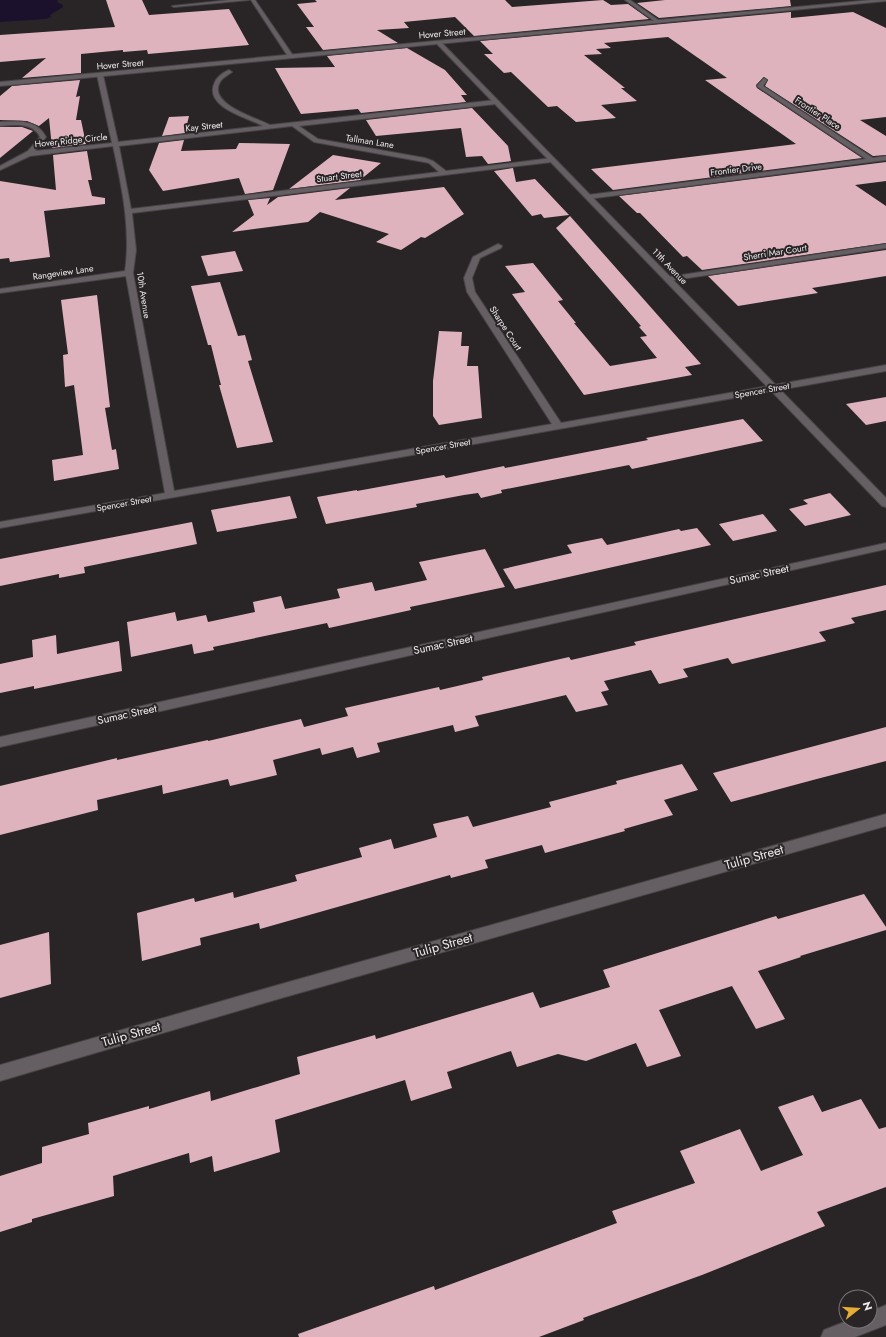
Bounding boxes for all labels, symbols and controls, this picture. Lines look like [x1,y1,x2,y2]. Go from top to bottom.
street label: Hover Street [418,24,467,42]
street label: Hover Street [96,55,145,73]
street label: Frontier Place [793,93,844,133]
street label: Kay Street [185,117,224,134]
street label: Hover Ridge Circle [34,130,108,150]
street label: Tallman Lane [345,131,395,151]
street label: Frontier Drive [709,159,763,179]
street label: Stuart Street [316,167,363,185]
street label: Sherri Mar Court [742,240,808,263]
street label: 11th Avenue [649,245,691,287]
street label: Rangeview Lane [32,261,95,283]
street label: 10th Avenue [134,271,154,320]
street label: Sharpe Court [487,303,526,353]
street label: Spencer Street [733,379,791,401]
street label: Spencer Street [414,435,472,457]
street label: Spencer Street [95,492,153,514]
street label: Sumac Street [728,560,791,588]
street label: Sumac Street [412,630,475,658]
street label: Sumac Street [96,700,159,728]
street label: Tulip Street [722,839,787,874]
street label: Tulip Street [411,927,476,962]
street label: Tulip Street [99,1016,164,1051]
north arrow [838,1289,878,1329]
text: N [859,1300,876,1313]

